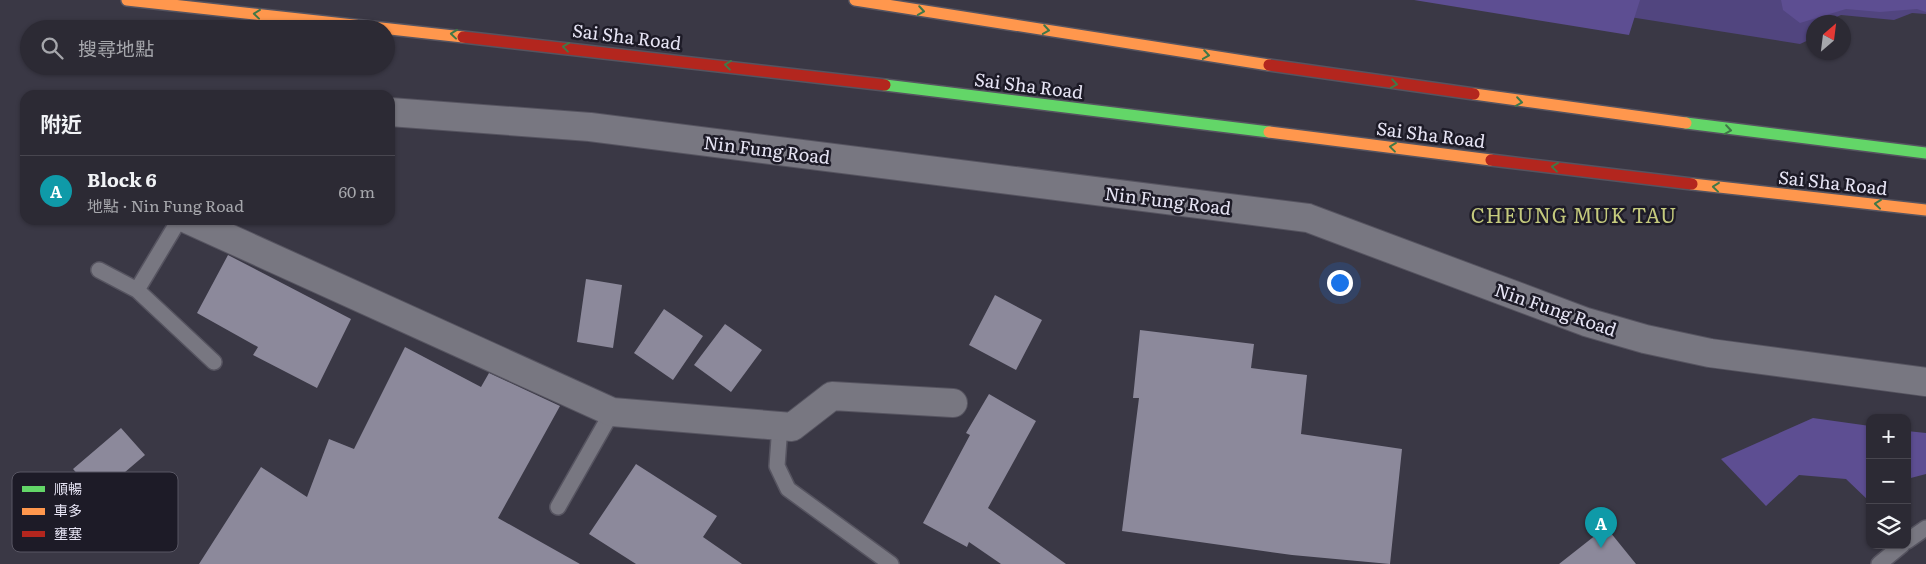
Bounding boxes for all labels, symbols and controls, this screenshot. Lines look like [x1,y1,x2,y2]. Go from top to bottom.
one-way arrow [916,5,925,15]
one-way arrow [253,8,261,19]
north arrow [1806,15,1851,60]
street label: Sai Sha Road [571,16,683,56]
search box [20,20,395,75]
one-way arrow [1042,25,1050,35]
one-way arrow [449,29,457,40]
icon: search [38,34,66,62]
text: 搜尋地點 [78,34,154,62]
one-way arrow [562,42,570,53]
one-way arrow [1203,49,1211,60]
one-way arrow [723,60,731,71]
street label: Sai Sha Road [973,65,1085,105]
one-way arrow [1390,78,1398,89]
one-way arrow [1515,96,1523,107]
text: 附近 [40,107,82,138]
street label: Sai Sha Road [1375,114,1487,154]
one-way arrow [1724,124,1732,135]
street label: Nin Fung Road [702,128,832,170]
one-way arrow [1389,142,1397,153]
one-way arrow [1550,162,1558,173]
street label: Sai Sha Road [1777,163,1889,201]
text: Block 6 [87,165,157,193]
text: A [50,179,62,203]
text: 60 m [338,179,375,203]
street label: Nin Fung Road [1103,179,1233,221]
one-way arrow [1712,182,1720,193]
text: 地點 · Nin Fung Road [87,193,244,217]
district label: CHEUNG MUK TAU [1471,199,1677,229]
one-way arrow [1873,199,1881,210]
your location [1327,270,1353,296]
street label: Nin Fung Road [1491,276,1621,342]
map controls [1866,414,1911,549]
button: + [1866,414,1911,459]
button: − [1866,459,1911,504]
legend [12,472,178,552]
text: 順暢 [54,478,82,498]
text: 車多 [54,500,82,520]
button: layers [1866,504,1911,549]
pin: A [1585,507,1617,548]
text: 壅塞 [54,523,82,543]

